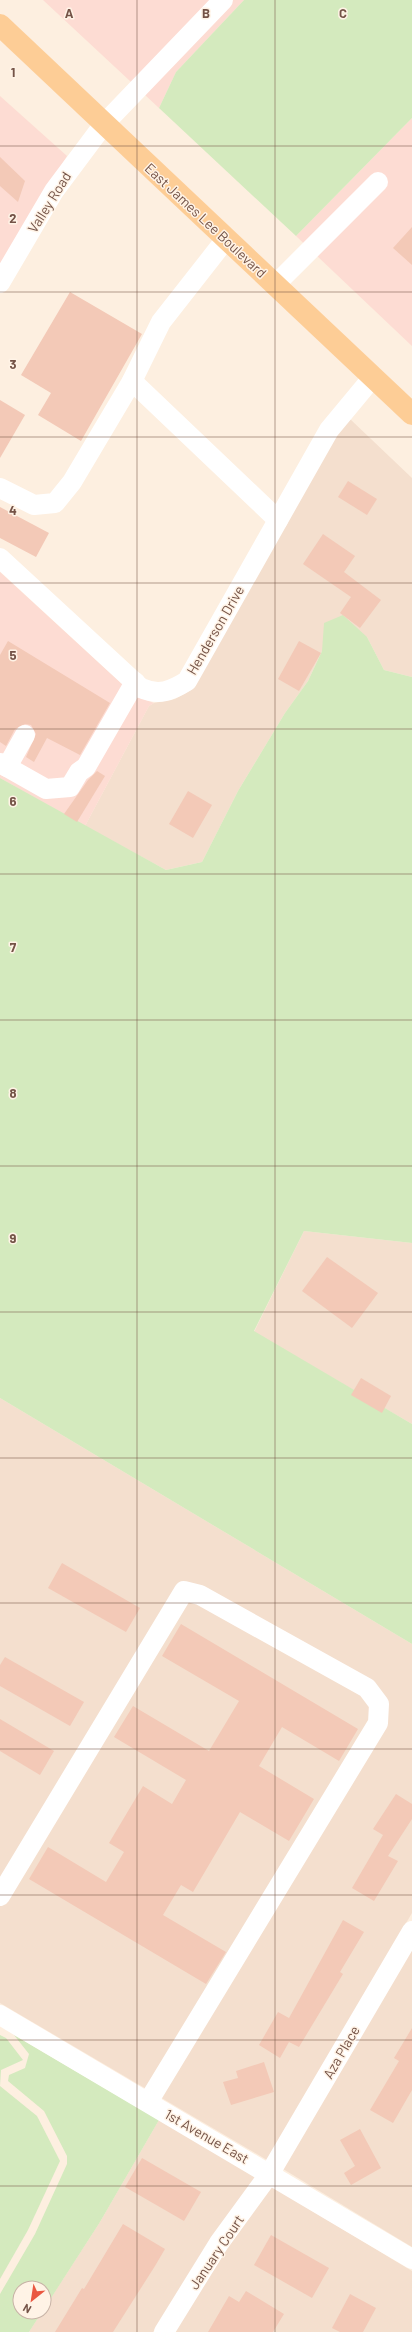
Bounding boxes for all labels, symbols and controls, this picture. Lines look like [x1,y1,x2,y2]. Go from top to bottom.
text: A [65,5,74,21]
text: B [202,5,210,21]
text: C [339,5,347,21]
text: 1 [11,64,15,80]
street label: East James Lee Boulevard [142,159,270,281]
street label: Valley Road [24,168,74,236]
text: 2 [9,210,17,226]
text: 3 [9,356,17,372]
text: 4 [9,502,17,518]
street label: Henderson Drive [183,582,247,678]
text: 5 [9,647,17,663]
text: 6 [10,793,17,809]
text: 7 [10,939,17,955]
text: 8 [9,1085,17,1101]
text: 9 [10,1230,17,1246]
street label: Aza Place [319,2023,363,2081]
street label: 1st Avenue East [162,2105,252,2167]
street label: January Court [185,2212,247,2292]
north arrow [12,2280,52,2320]
text: N [20,2302,33,2317]

